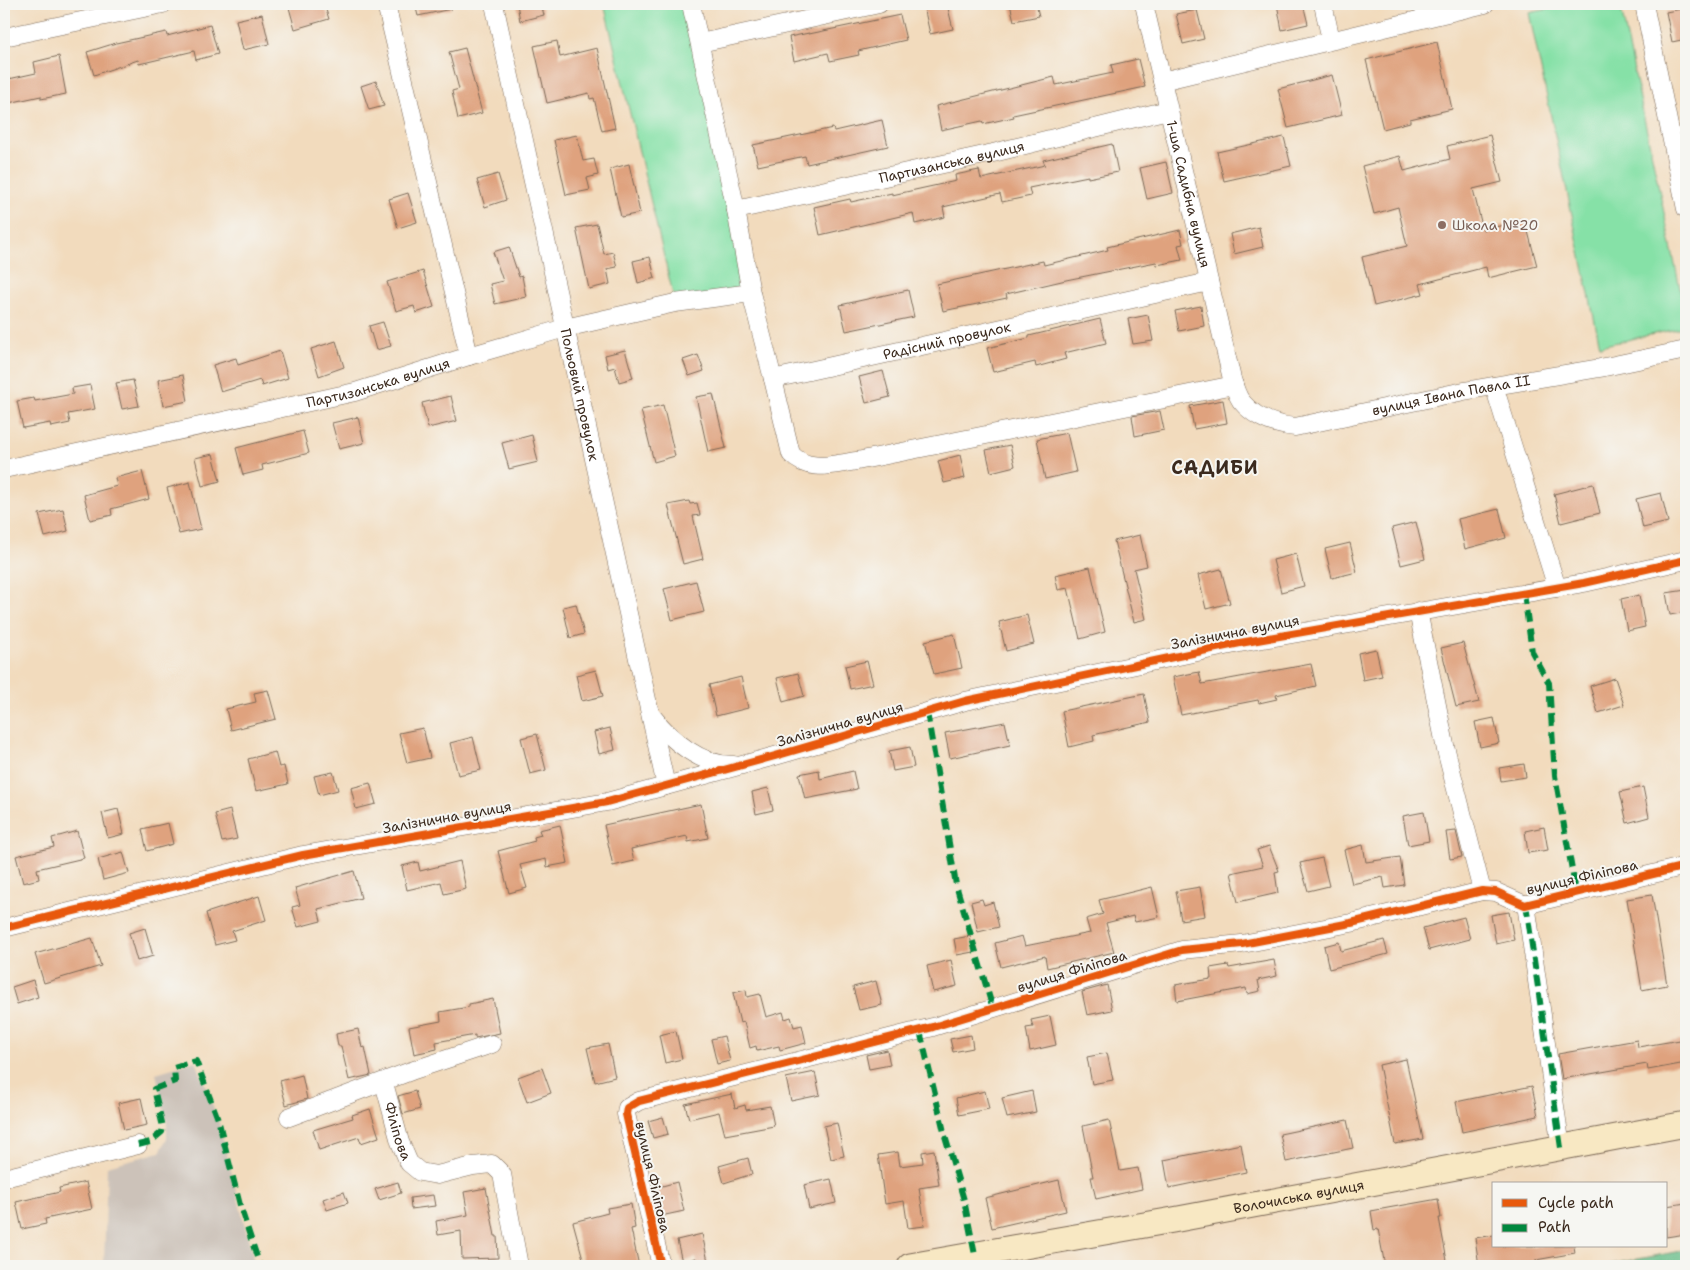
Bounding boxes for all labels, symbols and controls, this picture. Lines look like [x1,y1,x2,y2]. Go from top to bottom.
street label: 1-ша Садибна вулиця [1163,118,1215,269]
street label: Партизанська вулиця [877,137,1026,187]
place label: Школа №20 [1452,216,1538,234]
marker: Школа №20 [1436,219,1448,231]
street label: Радісний провулок [881,317,1013,363]
street label: Польовий провулок [557,327,603,463]
street label: Партизанська вулиця [305,354,452,411]
street label: вулиця Івана Павла II [1370,371,1532,419]
district label: САДИБИ [1171,455,1259,480]
street label: Залізнична вулиця [1169,611,1301,653]
street label: Залізнична вулиця [775,697,905,751]
street label: Залізнична вулиця [381,797,513,837]
street label: вулиця Філіпова [1525,855,1640,899]
street label: вулиця Філіпова [1015,946,1129,996]
street label: Філіпова [380,1100,416,1163]
street label: вулиця Філіпова [631,1120,675,1235]
street label: Волочиська вулиця [1232,1175,1366,1217]
legend [1492,1182,1668,1248]
text: Cycle path [1538,1193,1614,1213]
text: Path [1538,1217,1571,1237]

